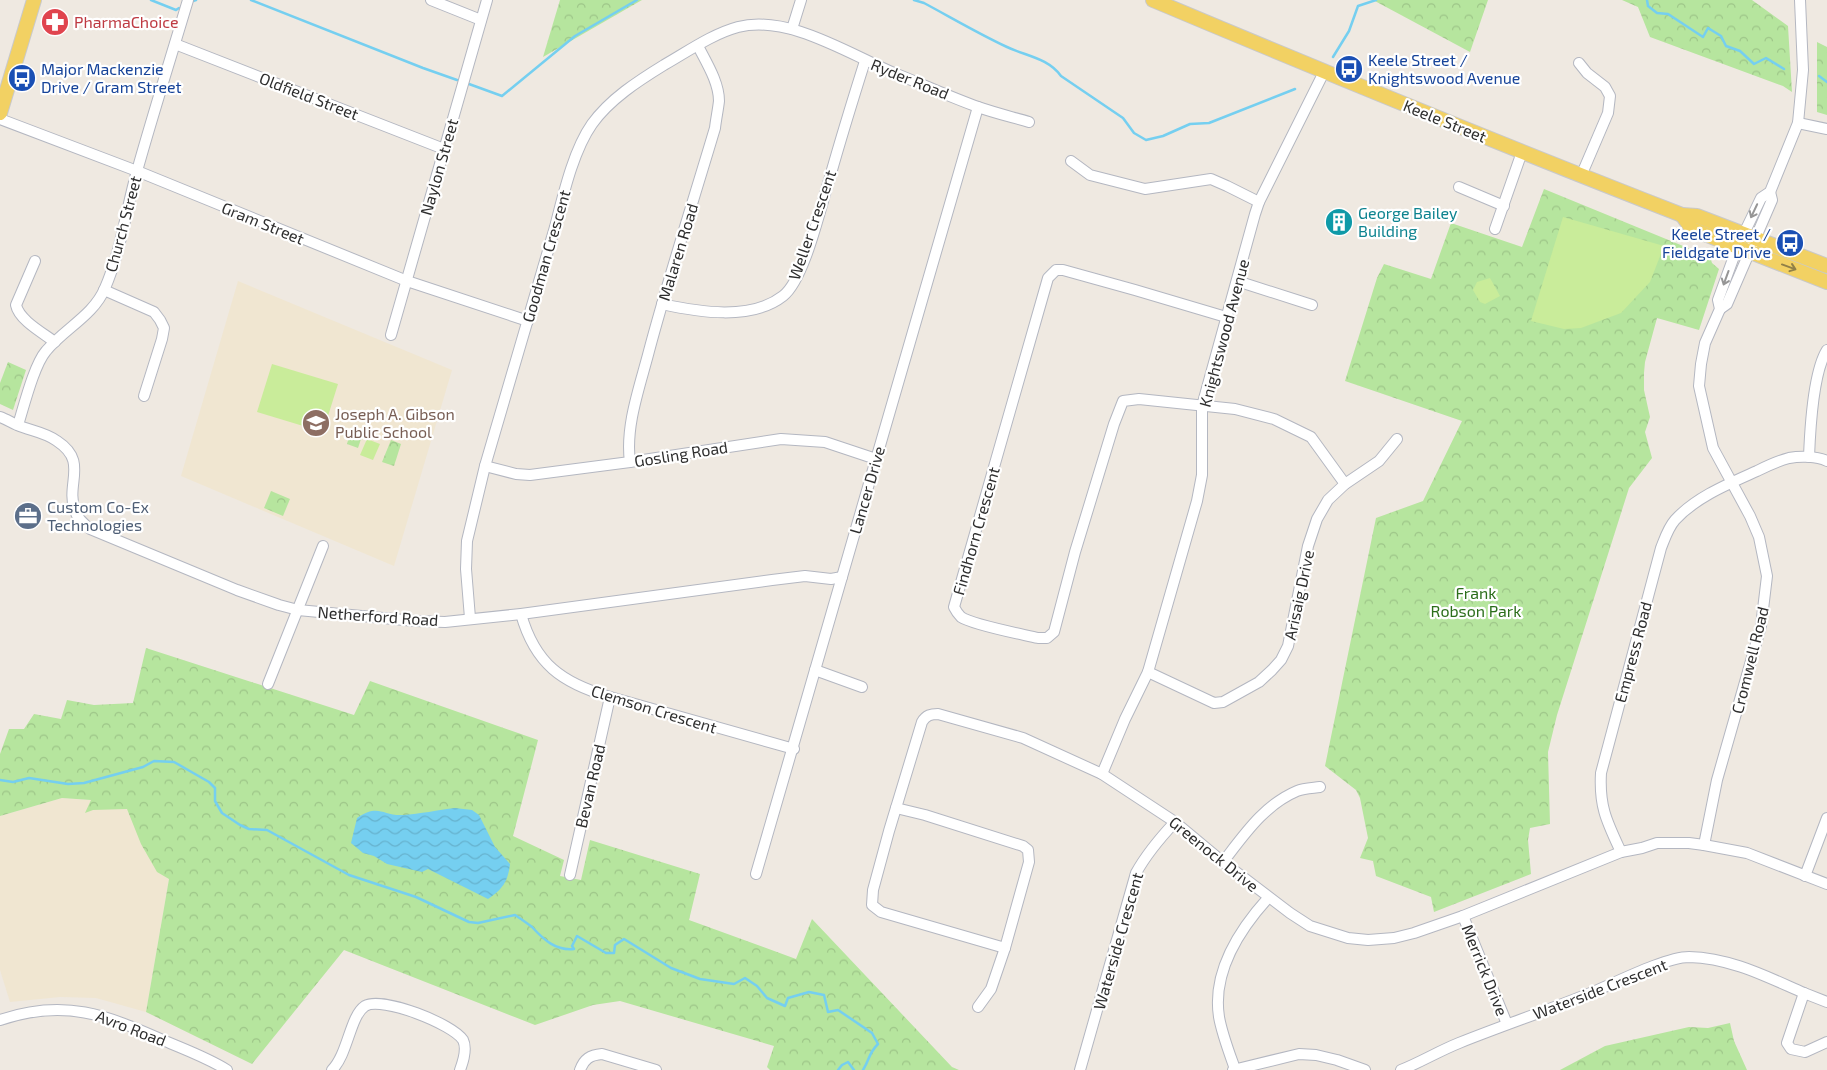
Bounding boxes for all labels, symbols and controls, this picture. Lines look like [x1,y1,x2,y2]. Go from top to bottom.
pharmacy icon: PharmaChoice [40,7,70,37]
place label: PharmaChoice [74,12,179,31]
place label: Keele Street / Knightswood Avenue [1368,50,1520,87]
street label: Ryder Road [868,54,952,103]
bus stop icon: Keele Street / Knightswood Avenue [1334,54,1364,84]
place label: Major Mackenzie Drive / Gram Street [41,59,182,96]
bus stop icon: Major Mackenzie Drive / Gram Street [7,63,37,93]
street label: Oldfield Street [257,68,362,123]
street label: Keele Street [1401,95,1489,146]
street label: Naylon Street [416,116,461,217]
street label: Weller Crescent [784,167,839,282]
street label: Church Street [101,174,144,274]
street label: Goodman Crescent [518,187,574,324]
street label: Gram Street [219,197,307,248]
street label: Malaren Road [654,201,701,303]
place label: George Bailey Building [1358,203,1458,240]
one-way arrow [1749,203,1759,218]
building icon: George Bailey Building [1324,207,1354,237]
place label: Keele Street / Fieldgate Drive [1662,224,1771,261]
bus stop icon: Keele Street / Fieldgate Drive [1775,228,1805,258]
street label: Knightswood Avenue [1195,257,1252,409]
one-way arrow [1781,263,1796,272]
one-way arrow [1721,270,1730,285]
place label: Joseph A. Gibson Public School [335,404,455,441]
school or university icon: Joseph A. Gibson Public School [301,408,331,438]
street label: Gosling Road [633,437,729,470]
street label: Lancer Drive [845,444,888,536]
street label: Findhorn Crescent [948,465,1003,597]
place label: Custom Co-Ex Technologies [47,497,149,534]
office icon: Custom Co-Ex Technologies [13,501,43,531]
street label: Arisaig Drive [1280,548,1317,642]
park label: Frank Robson Park [1431,583,1521,620]
street label: Empress Road [1610,599,1655,704]
street label: Netherford Road [317,602,439,629]
street label: Cromwell Road [1727,604,1772,715]
street label: Clemson Crescent [589,680,719,737]
street label: Bevan Road [571,742,608,830]
street label: Greenock Drive [1166,812,1263,895]
street label: Waterside Crescent [1089,870,1146,1012]
street label: Merrick Drive [1459,921,1512,1018]
street label: Waterside Crescent [1530,954,1670,1023]
street label: Avro Road [93,1005,169,1050]

